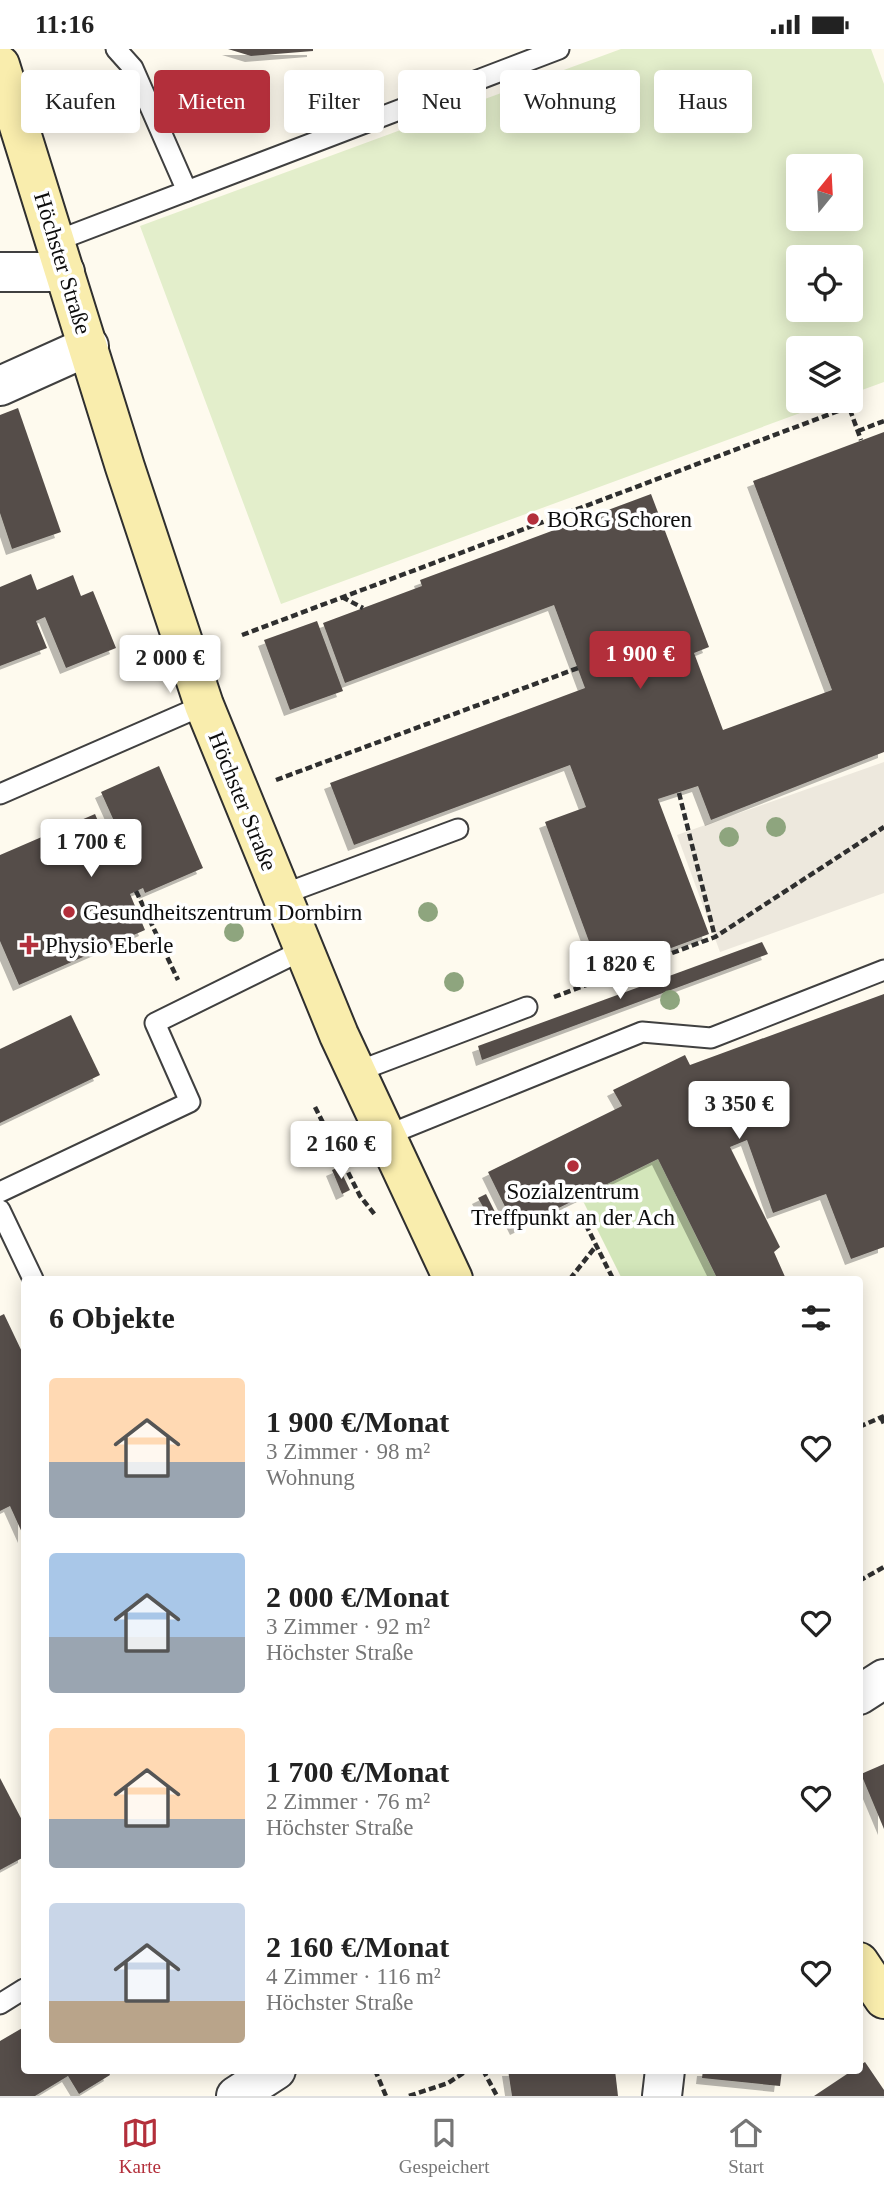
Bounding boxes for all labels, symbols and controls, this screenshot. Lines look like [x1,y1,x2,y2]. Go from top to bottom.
text: 11:16 [35,10,94,39]
chip: Kaufen [21,70,140,133]
chip: Mieten [154,70,270,133]
chip: Filter [284,70,384,133]
chip: Neu [398,70,486,133]
chip: Wohnung [500,70,640,133]
chip: Haus [654,70,752,133]
north arrow [786,154,863,231]
map controls [786,154,863,413]
street label: Höchster Straße [29,189,96,337]
button: locate [786,245,863,322]
button: layers [786,336,863,413]
place label: BORG Schoren [547,507,693,532]
marker: BORG Schoren [525,511,541,527]
pin: 1 900 € [575,631,705,691]
pin: 2 000 € [105,635,235,695]
text: 1 900 € [606,641,675,666]
text: 2 000 € [136,645,205,670]
street label: Höchster Straße [203,728,282,874]
pin: 1 700 € [26,819,156,879]
text: 1 700 € [57,829,126,854]
place label: Gesundheitszentrum Dornbirn [83,900,363,925]
marker: Gesundheitszentrum Dornbirn [61,904,77,920]
place label: Physio Eberle [45,933,173,958]
marker: Physio Eberle [19,935,39,955]
pin: 1 820 € [555,941,685,1001]
text: 1 820 € [586,951,655,976]
pin: 3 350 € [674,1081,804,1141]
text: 3 350 € [705,1091,774,1116]
pin: 2 160 € [276,1121,406,1181]
text: 2 160 € [307,1131,376,1156]
marker: Sozialzentrum Treffpunkt an der Ach [565,1158,581,1174]
place label: Sozialzentrum Treffpunkt an der Ach [471,1179,675,1230]
icon: filters [797,1299,835,1337]
text: 6 Objekte [49,1301,175,1334]
text: 1 900 €/Monat [266,1405,449,1438]
icon: home [105,1406,189,1490]
icon: heart [797,1429,835,1467]
text: 3 Zimmer · 98 m² [266,1439,430,1464]
text: Wohnung [266,1465,355,1490]
text: 2 000 €/Monat [266,1580,449,1613]
icon: home [105,1581,189,1665]
icon: heart [797,1604,835,1642]
text: 3 Zimmer · 92 m² [266,1614,430,1639]
text: Höchster Straße [266,1640,414,1665]
text: 1 700 €/Monat [266,1755,449,1788]
icon: home [105,1756,189,1840]
icon: heart [797,1779,835,1817]
text: 2 Zimmer · 76 m² [266,1789,430,1814]
text: Höchster Straße [266,1815,414,1840]
text: 2 160 €/Monat [266,1930,449,1963]
icon: home [105,1931,189,2015]
icon: heart [797,1954,835,1992]
text: 4 Zimmer · 116 m² [266,1964,441,1989]
text: Höchster Straße [266,1990,414,2015]
tab: Karte [119,2114,161,2178]
tab: Gespeichert [399,2114,489,2178]
tab: Start [727,2114,765,2178]

